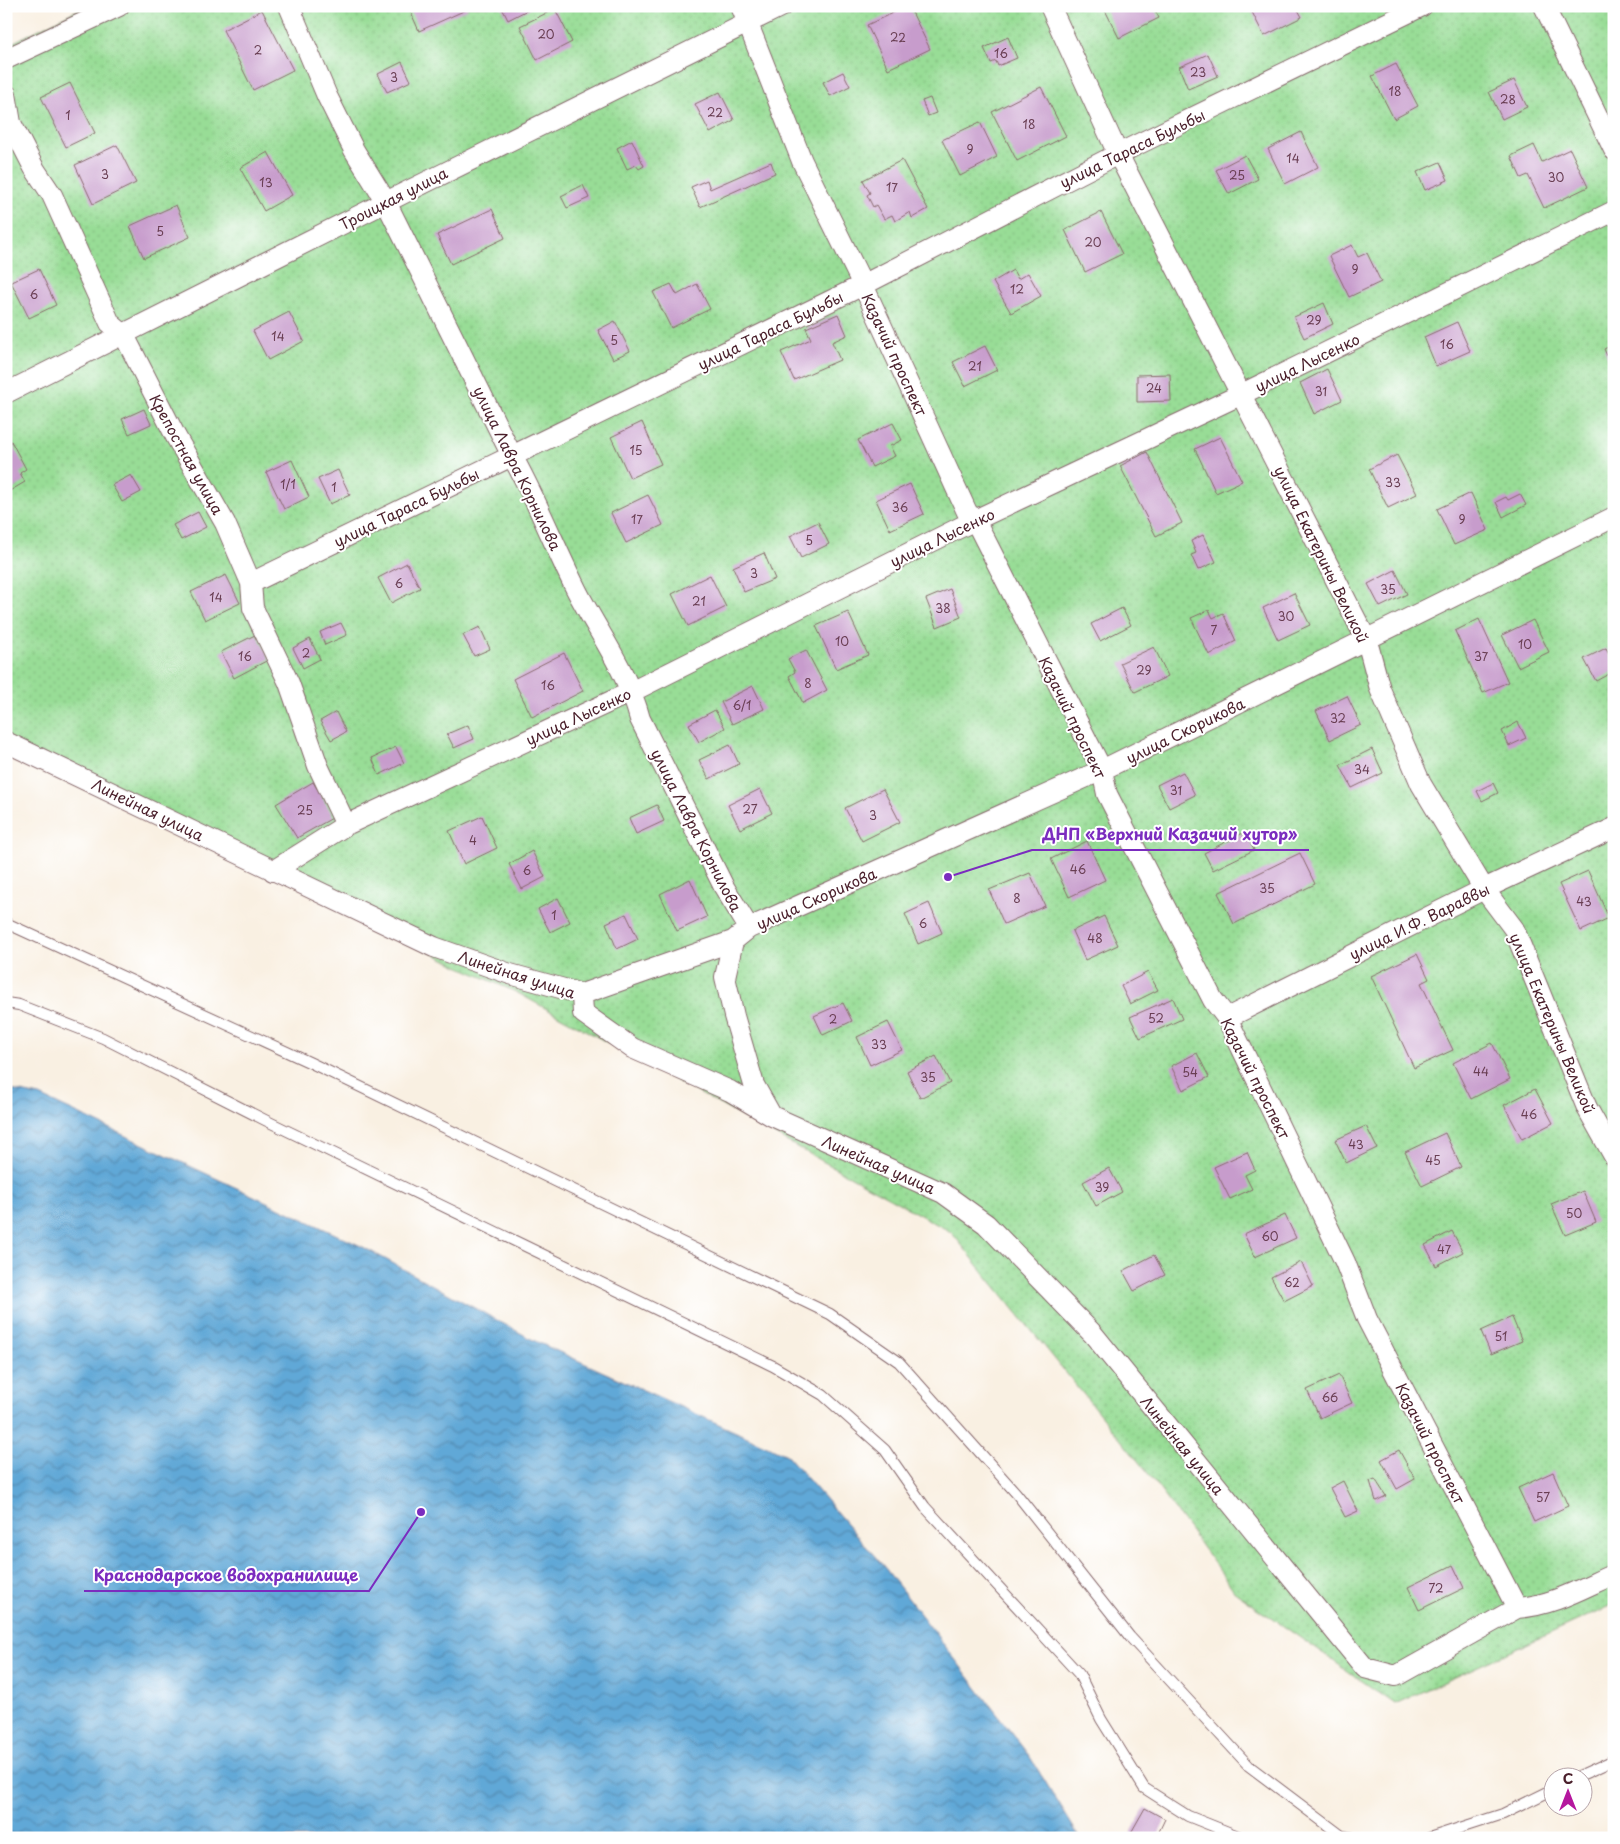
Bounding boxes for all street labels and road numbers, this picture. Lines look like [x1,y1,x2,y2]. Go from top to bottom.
street label: улица Тараса Бульбы [1055,103,1209,193]
street label: Троицкая улица [335,160,452,235]
street label: улица Тараса Бульбы [693,285,847,375]
street label: Казачий проспект [856,289,934,420]
street label: улица Лысенко [1251,327,1363,397]
street label: улица Лавра Корнилова [468,382,568,555]
street label: Крепостная улица [144,390,230,519]
street label: улица Тараса Бульбы [329,462,483,552]
street label: улица Екатерины Великой [1269,462,1375,646]
street label: улица Лысенко [886,502,998,572]
street label: Казачий проспект [1033,652,1113,783]
street label: улица Лысенко [521,681,635,751]
street label: улица Скорикова [1122,691,1249,769]
street label: улица Лавра Корнилова [646,744,748,916]
street label: Линейная улица [88,772,208,846]
street label: улица Скорикова [752,861,880,935]
street label: улица И.Ф. Вараввы [1345,877,1493,965]
street label: улица Екатерины Великой [1504,929,1602,1117]
street label: Линейная улица [456,944,579,1004]
street label: Казачий проспект [1216,1013,1297,1143]
street label: Линейная улица [819,1129,940,1200]
street label: Казачий проспект [1391,1378,1472,1508]
street label: Линейная улица [1136,1390,1231,1500]

